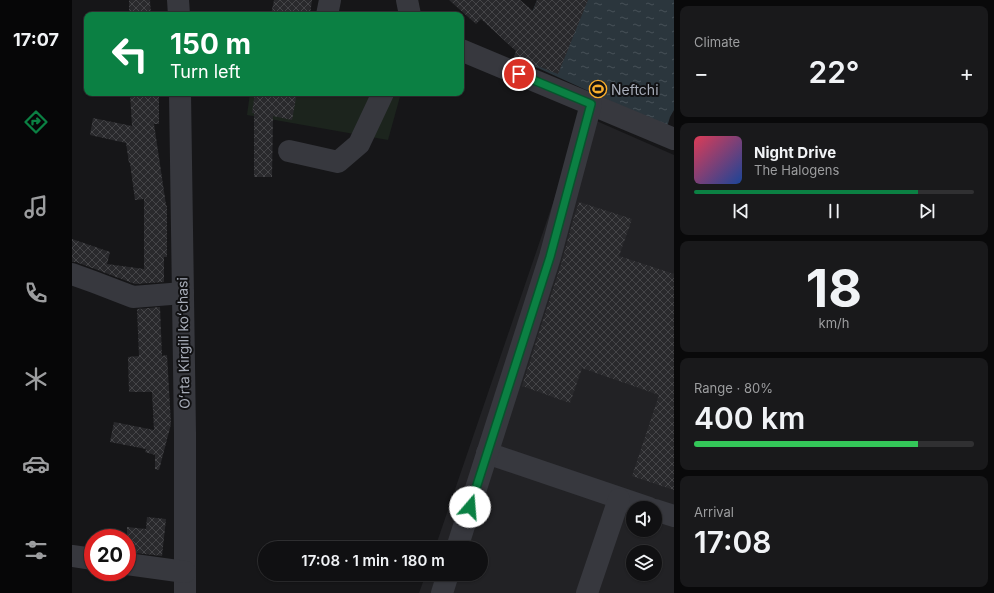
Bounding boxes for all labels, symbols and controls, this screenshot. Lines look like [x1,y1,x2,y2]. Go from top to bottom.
text: 150 m [170,27,251,61]
icon: left [104,28,156,80]
text: 17:07 [13,29,59,50]
text: Climate [694,34,740,50]
text: 22° [808,54,860,90]
pin [502,57,536,91]
text: − [694,60,709,86]
text: + [959,60,974,86]
text: Turn left [170,61,240,82]
icon: arrive [508,63,530,85]
sports icon: Neftchi [588,79,608,99]
place label: Neftchi [611,81,659,98]
icon: directions [22,108,50,136]
text: Night Drive [754,143,836,162]
text: The Halogens [754,162,839,178]
icon: music [22,193,50,221]
icon: previous [730,200,752,222]
icon: pause [823,200,845,222]
icon: next [916,200,938,222]
text: 18 [806,257,862,320]
street label: Oʻrta Kirgili koʻchasi [173,277,193,409]
icon: phone [22,279,50,307]
text: km/h [819,315,849,331]
icon: climate [22,365,50,393]
text: Range · 80% [694,380,773,396]
text: 400 km [694,400,805,436]
icon: car [22,450,50,478]
position arrow [449,486,491,528]
map controls [626,501,662,581]
button: sound [626,501,662,537]
text: Arrival [694,504,734,520]
text: 17:08 [694,524,772,560]
speed limit sign: 20 [84,529,136,581]
icon: filters [22,536,50,564]
button: layers [626,545,662,581]
text: 17:08 · 1 min · 180 m [301,551,445,570]

